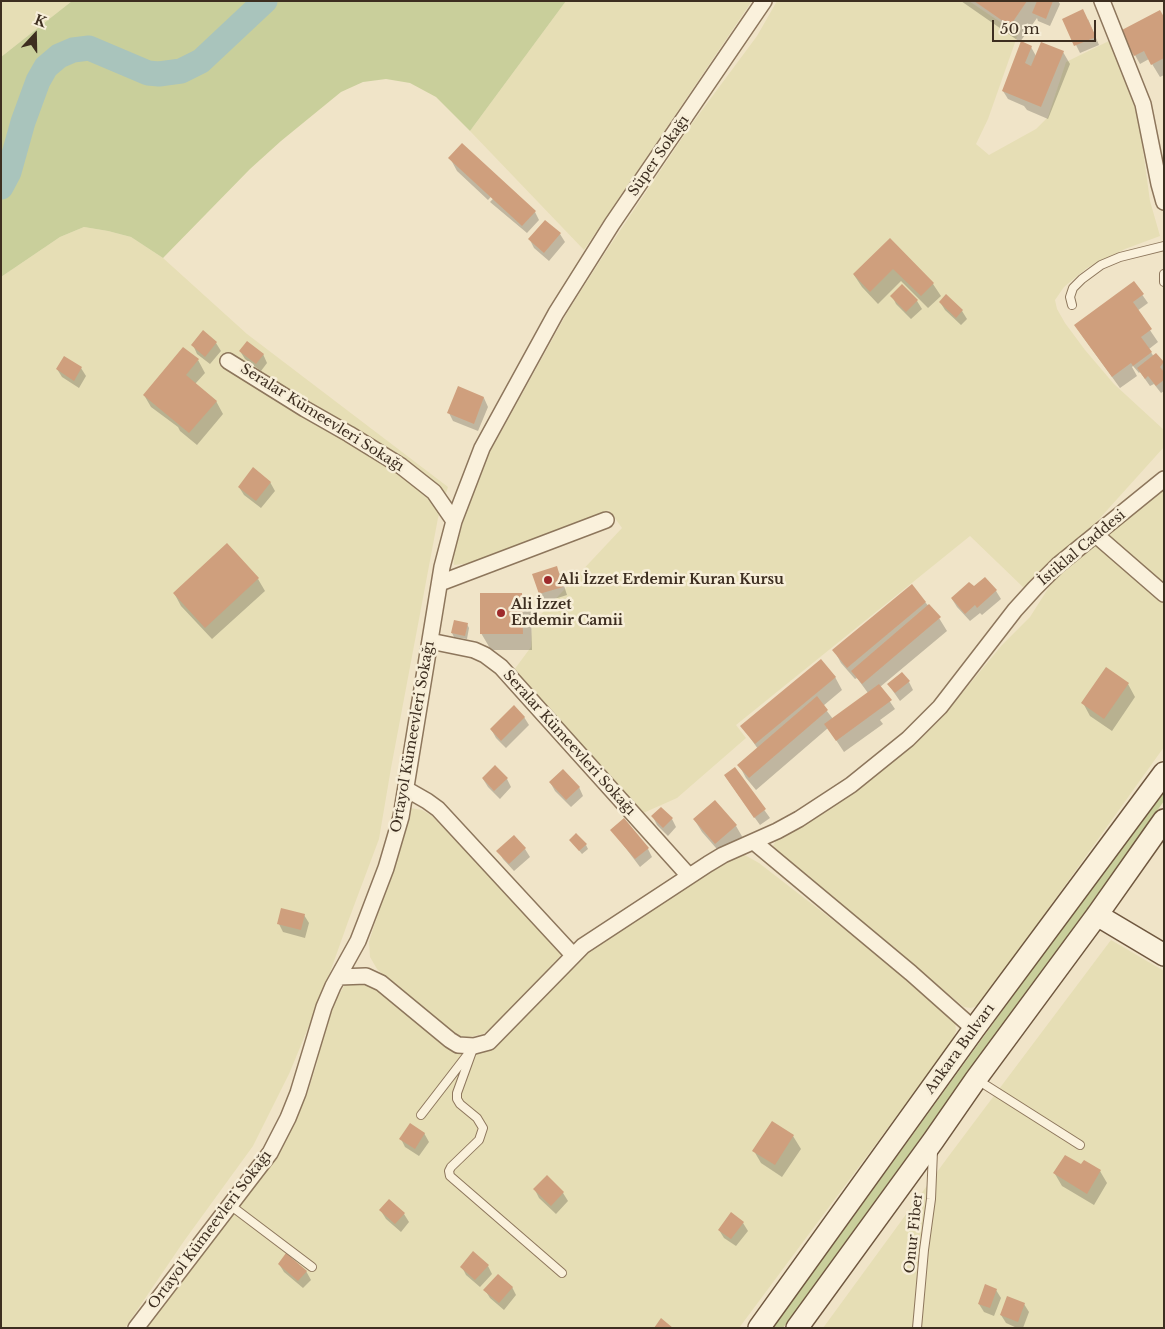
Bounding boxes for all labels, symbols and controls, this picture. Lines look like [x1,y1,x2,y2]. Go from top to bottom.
north arrow [10,10,60,60]
scale bar [995,10,1099,42]
text: K [32,11,49,31]
text: 50 m [1000,19,1040,38]
street label: Süper Sokağı [625,113,693,199]
street label: Seralar Kümeevleri Sokağı [237,361,407,475]
street label: İstiklal Caddesi [1035,507,1129,589]
place label: Ali İzzet Erdemir Kuran Kursu [558,572,784,588]
marker: Ali İzzet Erdemir Kuran Kursu [542,574,554,586]
place label: Ali İzzet Erdemir Camii [511,597,623,630]
marker: Ali İzzet Erdemir Camii [495,607,507,619]
street label: Ortayol Kümeevleri Sokağı [388,640,438,834]
street label: Seralar Kümeevleri Sokağı [499,667,639,819]
street label: Ankara Bulvarı [922,1001,998,1097]
street label: Ortayol Kümeevleri Sokağı [145,1147,275,1313]
street label: Onur Fiber [901,1192,927,1274]

